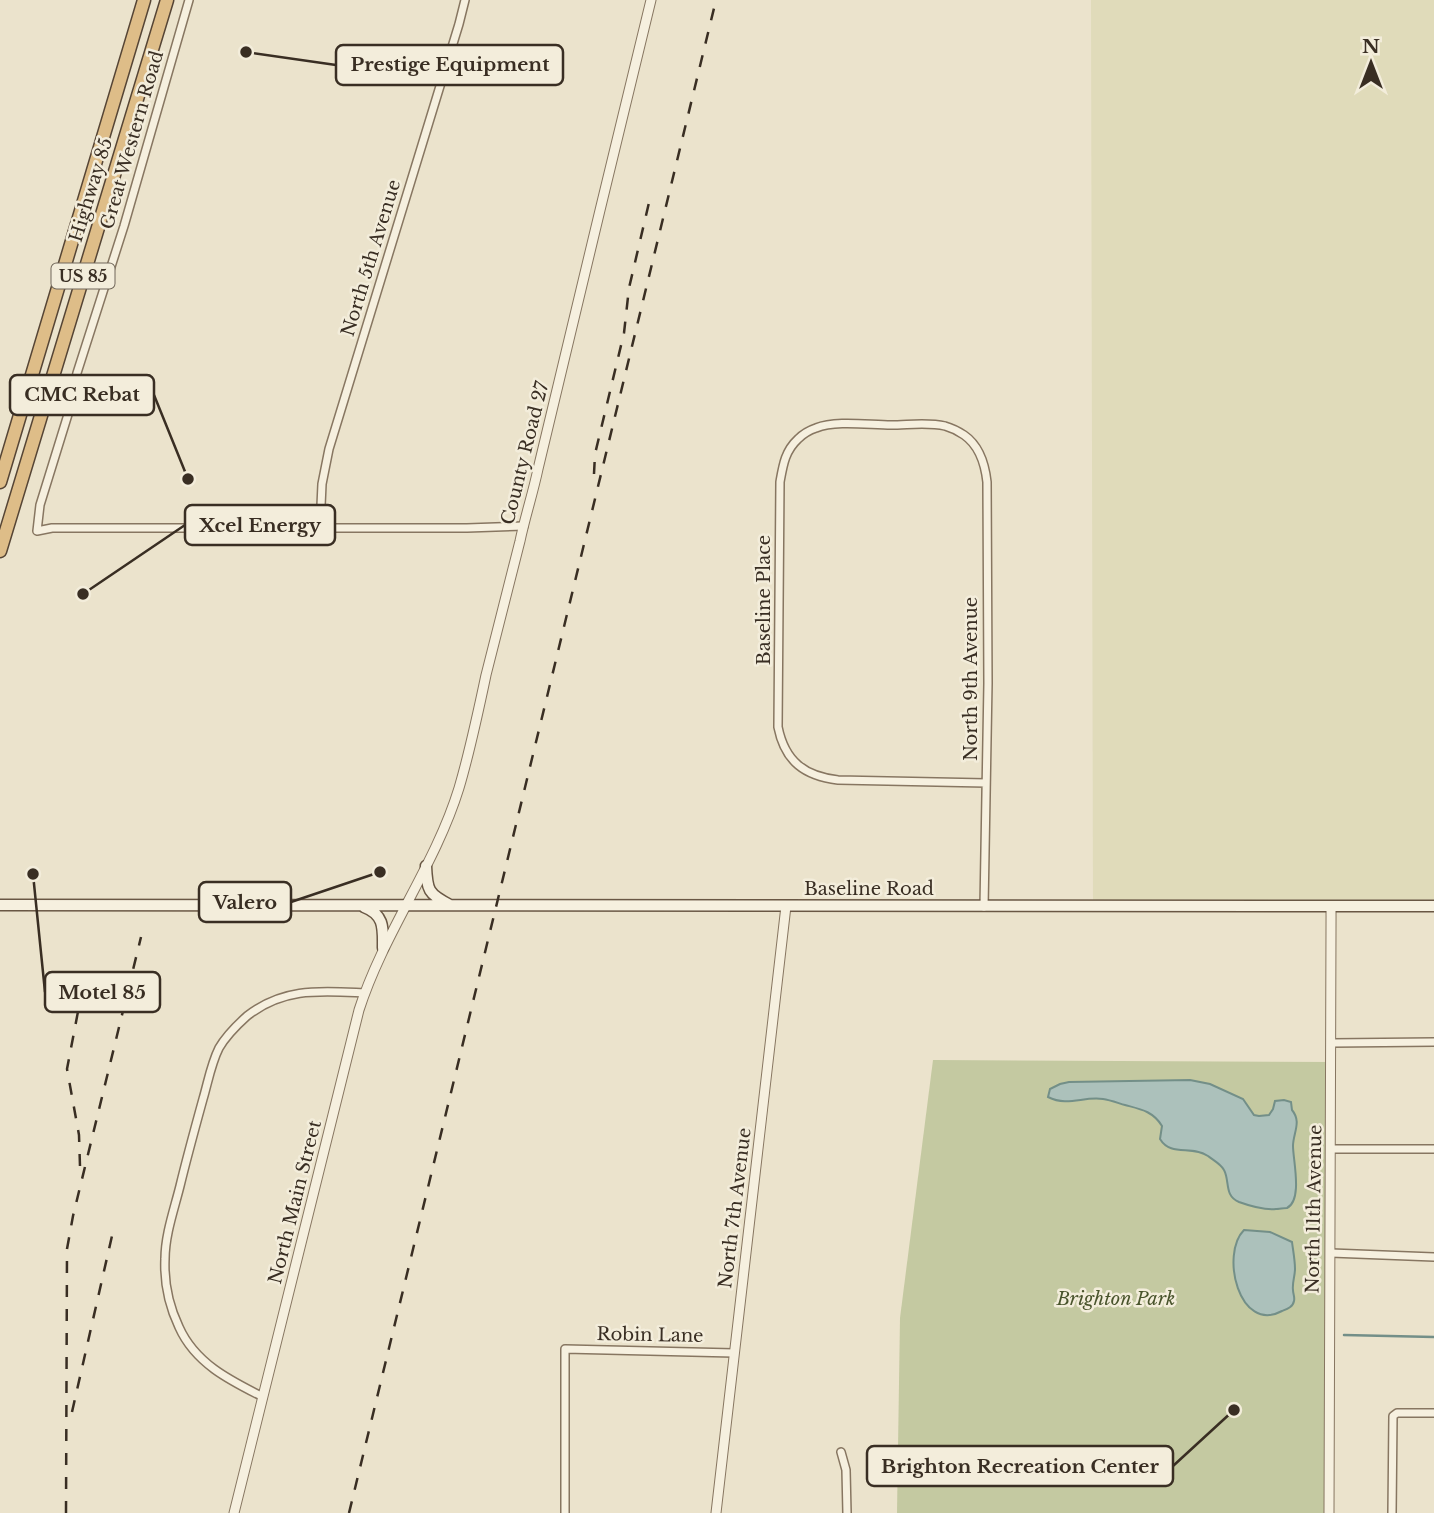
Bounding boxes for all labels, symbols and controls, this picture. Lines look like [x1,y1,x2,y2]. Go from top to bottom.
north arrow [1336,28,1406,98]
text: N [1362,35,1380,58]
callout: Prestige Equipment [336,45,563,85]
street label: Great Western Road [96,48,168,232]
text: Prestige Equipment [351,53,550,76]
street label: Highway 85 [65,135,117,245]
street label: North 5th Avenue [337,177,405,339]
road number: US 85 [52,264,114,288]
callout: CMC Rebat [10,375,154,415]
street label: County Road 27 [497,378,554,527]
text: CMC Rebat [24,383,140,406]
callout: Xcel Energy [185,505,335,545]
text: Xcel Energy [198,514,322,537]
street label: Baseline Place [753,535,775,665]
street label: North 9th Avenue [960,597,982,761]
street label: Baseline Road [804,878,934,900]
callout: Valero [199,882,291,922]
text: Valero [212,891,277,914]
callout: Motel 85 [45,972,160,1012]
text: Motel 85 [58,981,146,1004]
street label: North Main Street [264,1118,326,1286]
street label: North 11th Avenue [1302,1125,1326,1293]
street label: North 7th Avenue [714,1126,756,1290]
park label: Brighton Park [1056,1288,1175,1310]
street label: Robin Lane [596,1323,704,1347]
callout: Brighton Recreation Center [867,1446,1173,1486]
text: Brighton Recreation Center [881,1455,1159,1478]

